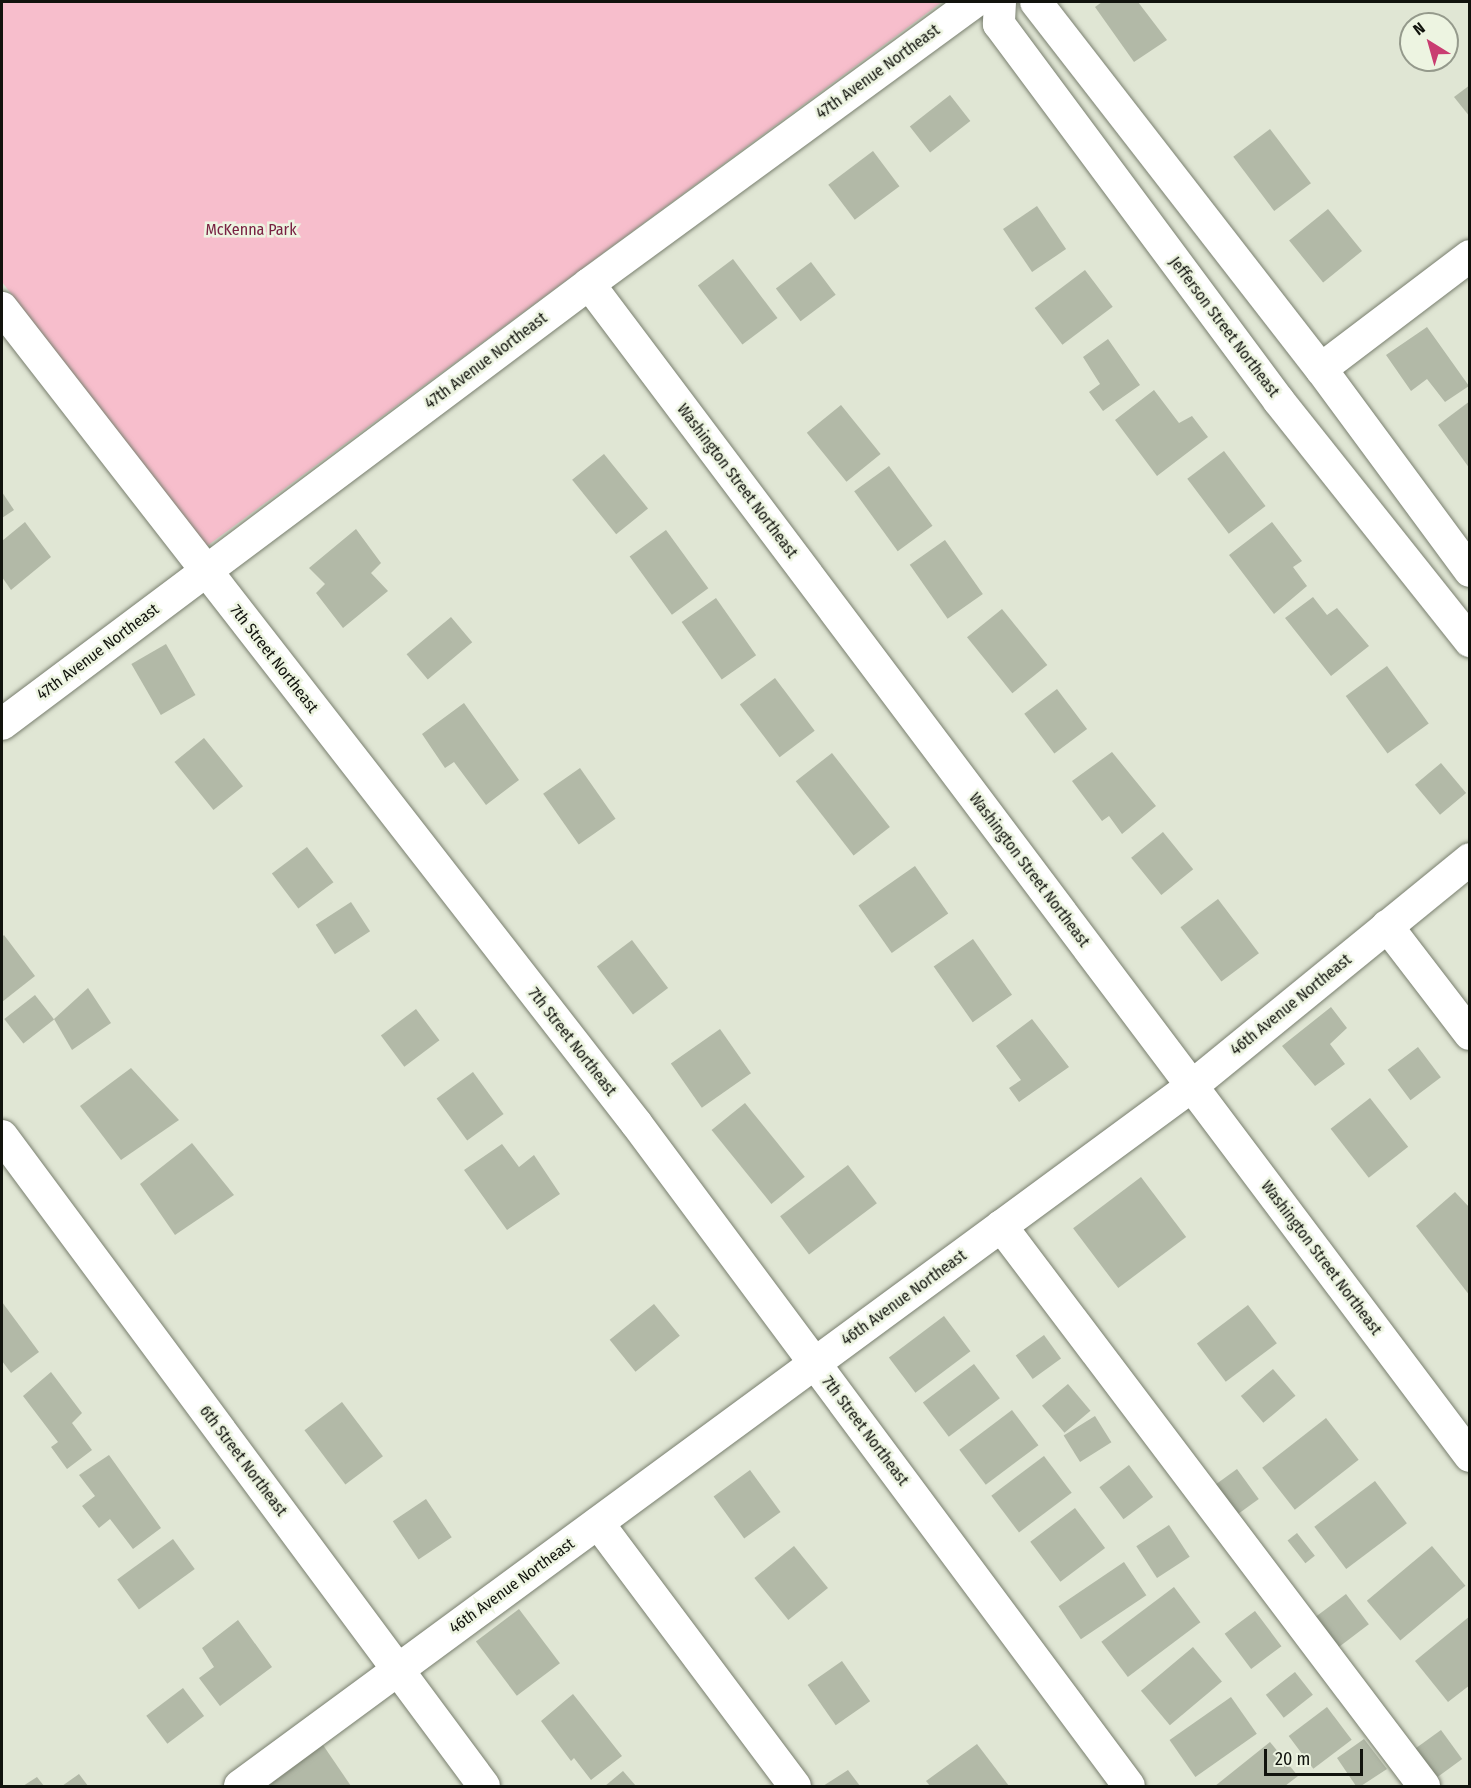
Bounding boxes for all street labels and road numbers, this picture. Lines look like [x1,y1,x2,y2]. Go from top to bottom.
street label: 47th Avenue Northeast [812,21,944,123]
street label: Jefferson Street Northeast [1165,253,1283,401]
street label: 47th Avenue Northeast [421,309,551,413]
street label: Washington Street Northeast [673,400,801,562]
street label: 47th Avenue Northeast [33,600,163,704]
street label: 7th Street Northeast [226,601,322,717]
street label: Washington Street Northeast [965,789,1093,951]
street label: 46th Avenue Northeast [1227,950,1355,1060]
street label: 7th Street Northeast [524,984,620,1100]
street label: Washington Street Northeast [1257,1177,1385,1339]
street label: 46th Avenue Northeast [838,1246,970,1350]
street label: 7th Street Northeast [818,1373,912,1489]
street label: 6th Street Northeast [195,1402,291,1520]
street label: 46th Avenue Northeast [446,1534,578,1638]

